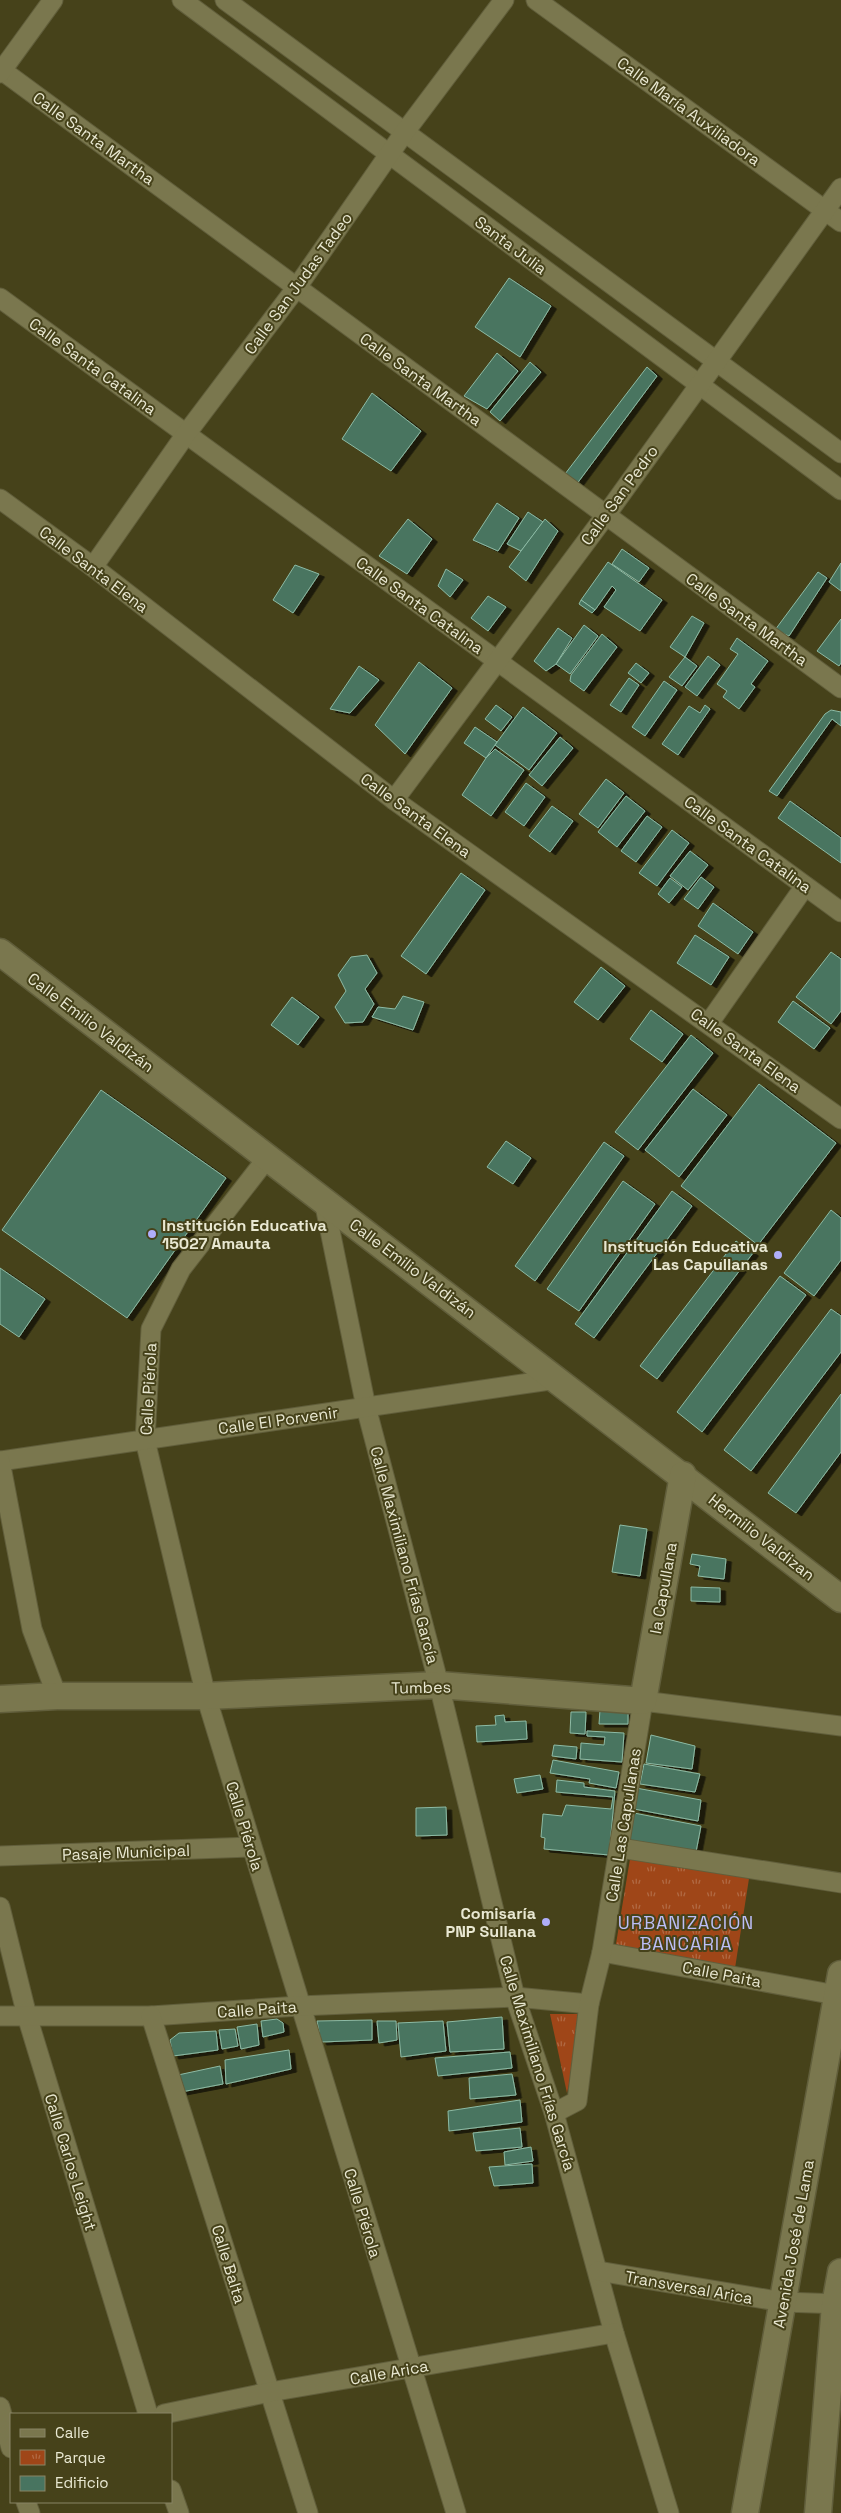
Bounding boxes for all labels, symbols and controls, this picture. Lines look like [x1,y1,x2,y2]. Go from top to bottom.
street label: Calle María Auxiliadora [613,52,765,171]
street label: Calle Santa Martha [29,87,159,190]
street label: Calle San Judas Tadeo [240,208,357,359]
street label: Santa Julia [470,211,551,279]
street label: Calle Santa Catalina [25,313,161,420]
street label: Calle Santa Martha [356,328,486,431]
street label: Calle San Pedro [576,441,663,549]
street label: Calle Santa Elena [35,521,153,617]
street label: Calle Santa Catalina [352,552,488,659]
street label: Calle Santa Martha [682,568,812,671]
street label: Calle Santa Elena [356,768,475,863]
street label: Calle Santa Catalina [680,791,816,898]
street label: Calle Emilio Valdizán [23,968,158,1077]
street label: Calle Santa Elena [686,1003,805,1098]
street label: Calle Emilio Valdizán [345,1214,480,1323]
place label: Institución Educativa 15027 Amauta [162,1215,327,1254]
marker: Institución Educativa 15027 Amauta [146,1228,158,1240]
place label: Institución Educativa Las Capullanas [603,1236,768,1275]
marker: Institución Educativa Las Capullanas [772,1249,784,1261]
street label: Calle Piérola [136,1342,161,1436]
street label: Calle El Porvenir [217,1402,339,1439]
street label: Calle Maximiliano Frías García [365,1444,444,1666]
street label: Hermilio Valdizan [704,1489,819,1585]
street label: la Capullana [645,1541,682,1636]
street label: Tumbes [391,1676,451,1699]
street label: Calle Las Capullanas [601,1747,646,1903]
street label: Calle Piérola [221,1779,268,1874]
street label: Pasaje Municipal [62,1840,190,1865]
place label: Comisaría PNP Sullana [445,1903,536,1942]
district label: URBANIZACIÓN BANCARIA [618,1911,754,1955]
marker: Comisaría PNP Sullana [540,1916,552,1928]
street label: Calle Maximiliano Frías García [495,1953,580,2173]
street label: Calle Paita [681,1957,763,1992]
street label: Calle Paita [216,1996,298,2023]
street label: Calle Carlos Leight [40,2091,101,2233]
street label: Avenida José de Lama [768,2158,819,2330]
street label: Calle Piérola [339,2166,386,2261]
street label: Calle Balta [207,2222,250,2306]
street label: Transversal Arica [624,2266,754,2309]
street label: Calle Arica [348,2355,430,2390]
legend [10,2413,172,2503]
text: Calle [55,2423,90,2442]
text: Parque [55,2448,106,2467]
text: Edificio [55,2473,109,2492]

